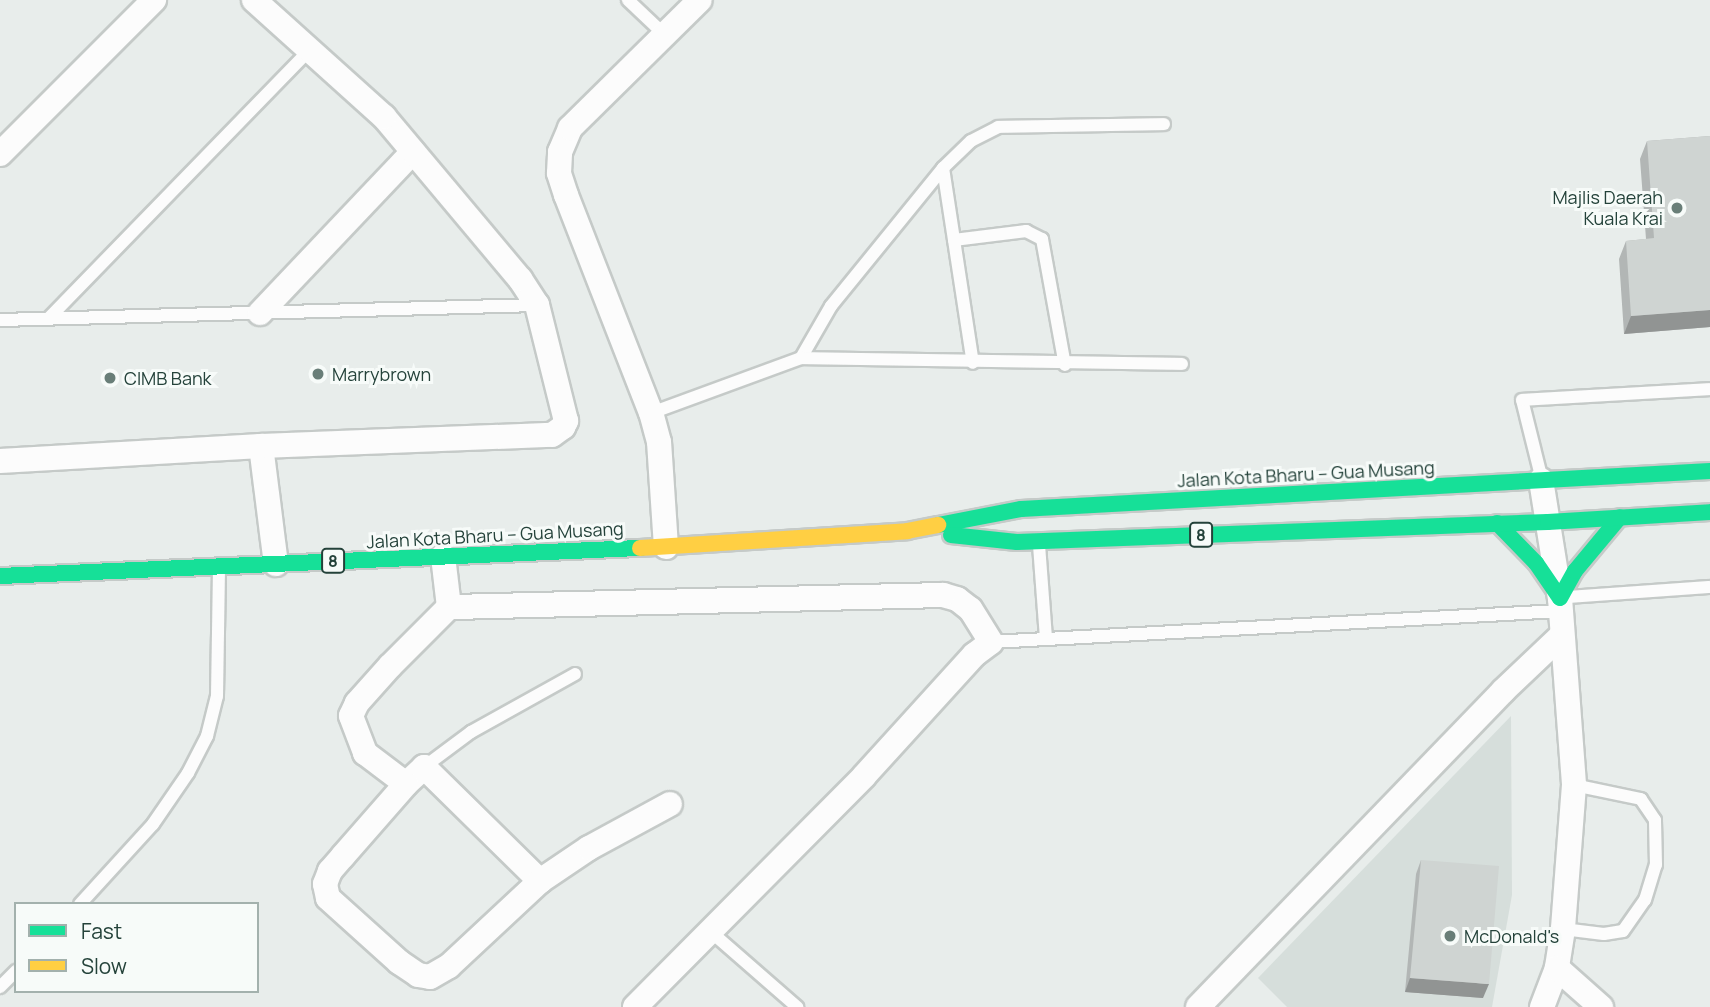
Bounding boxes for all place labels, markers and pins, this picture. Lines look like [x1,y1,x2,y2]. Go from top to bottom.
place label: Majlis Daerah Kuala Krai [1552,187,1663,230]
marker: Majlis Daerah Kuala Krai [1669,200,1685,216]
place label: Marrybrown [332,363,431,385]
marker: Marrybrown [310,366,326,382]
place label: CIMB Bank [124,367,211,389]
marker: CIMB Bank [102,370,118,386]
place label: McDonald's [1464,925,1559,947]
marker: McDonald's [1442,928,1458,944]

